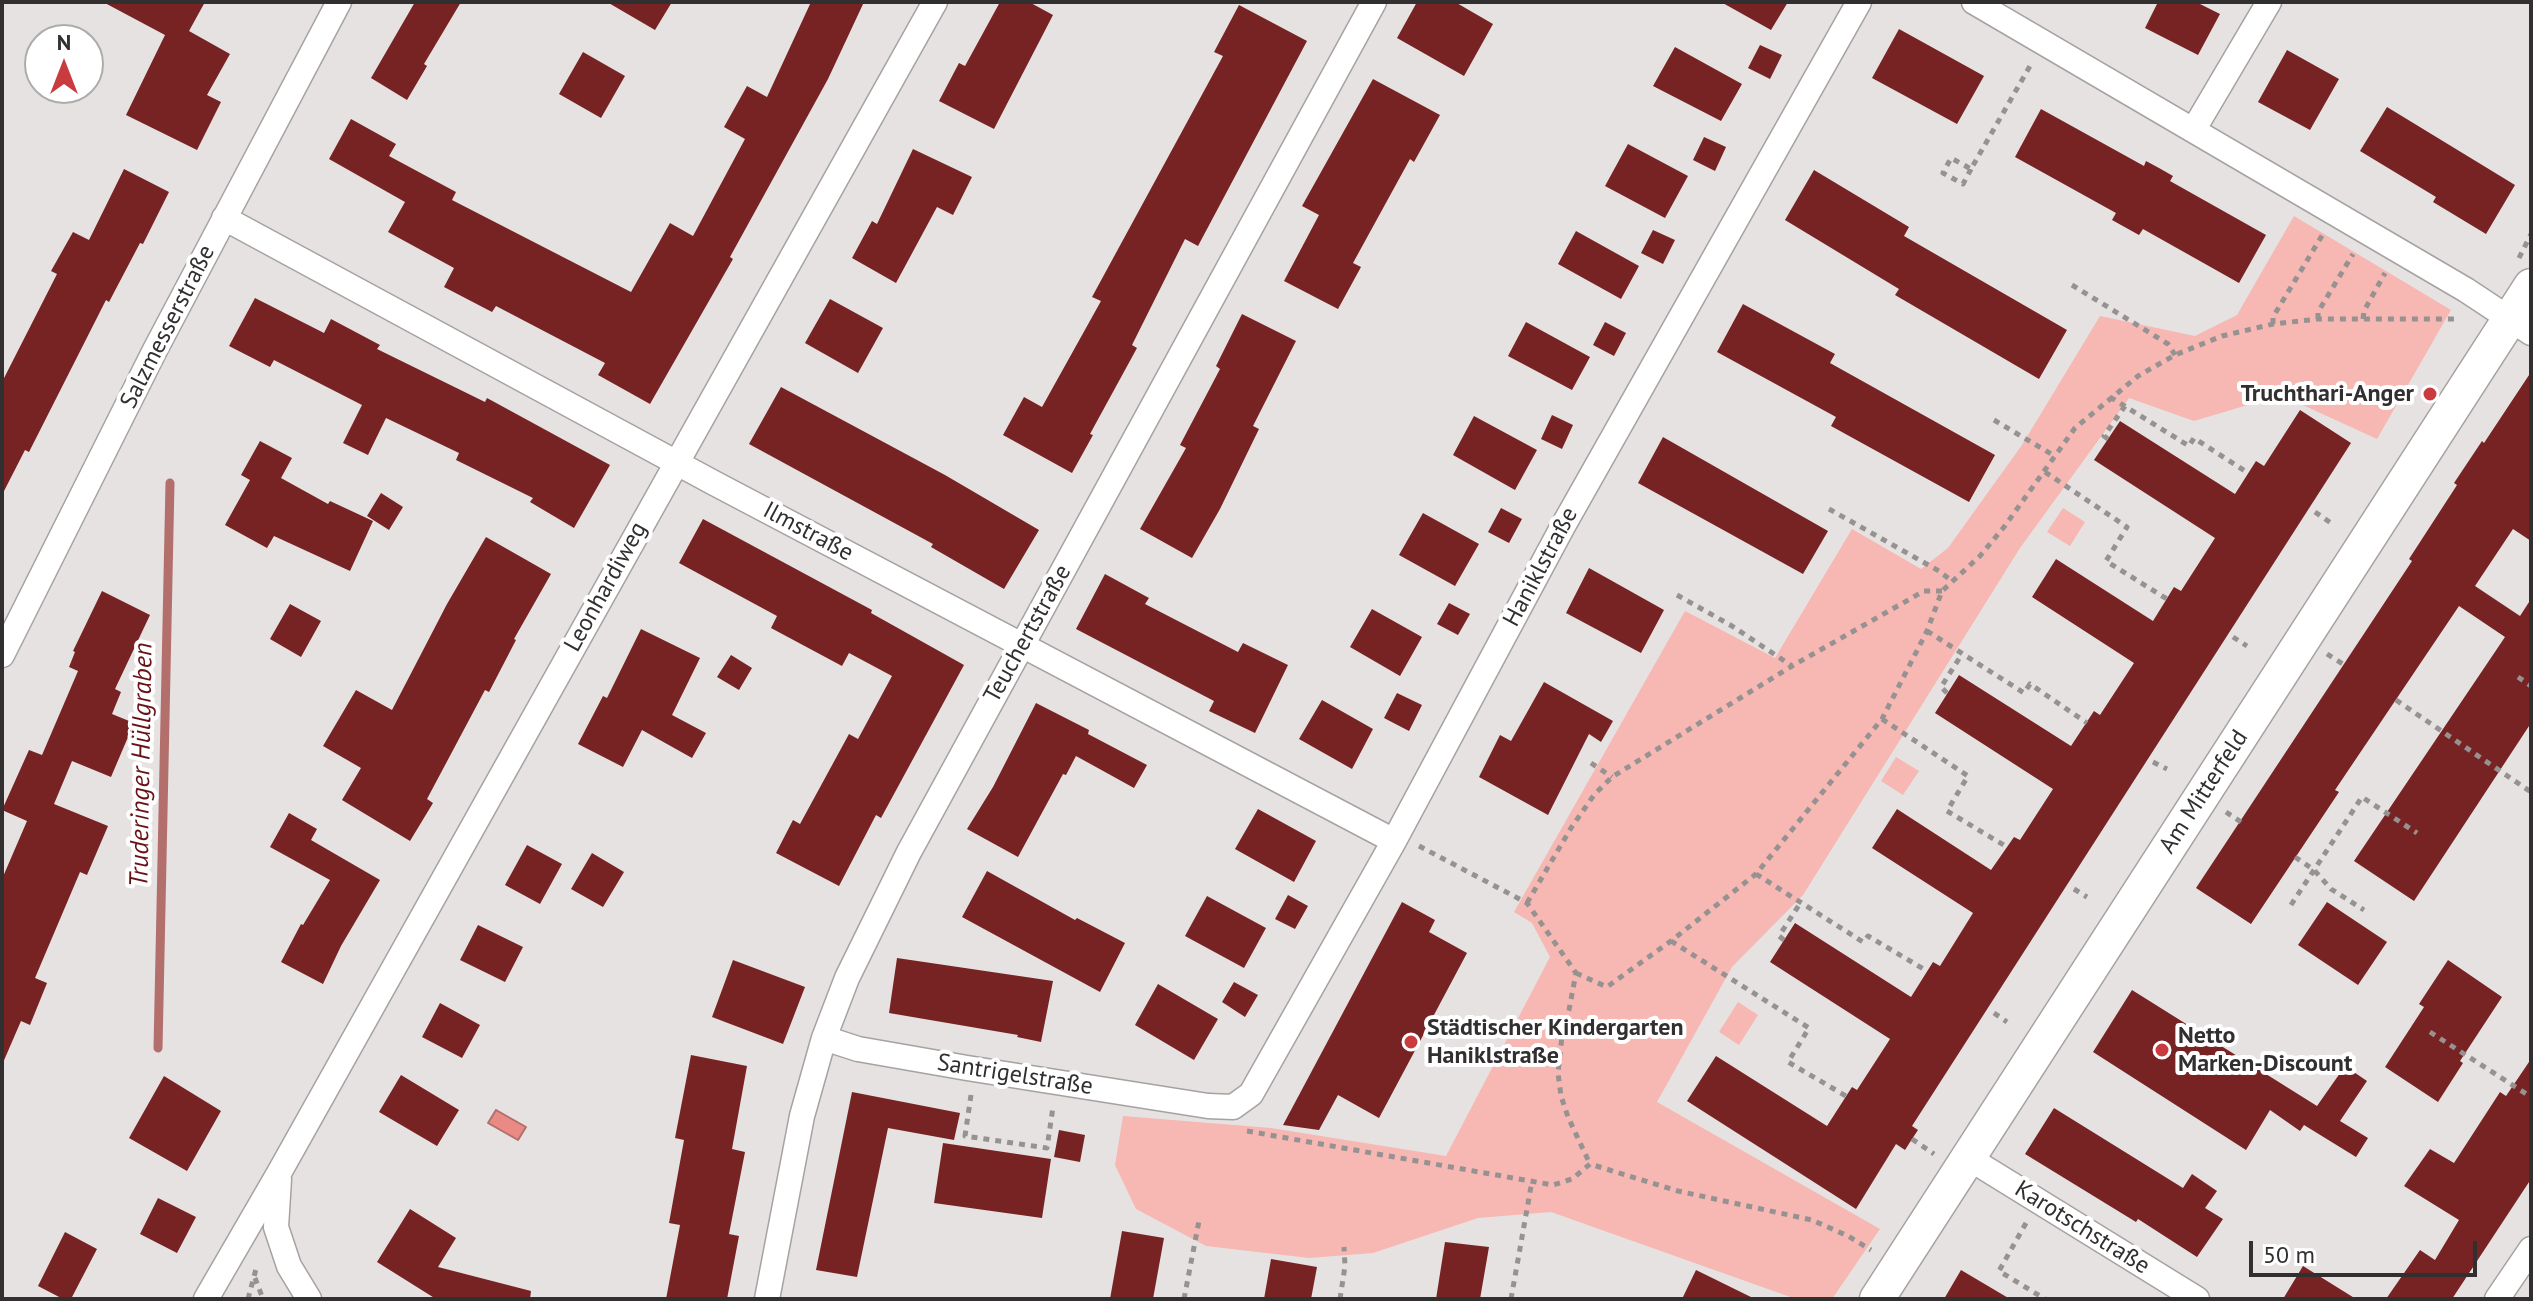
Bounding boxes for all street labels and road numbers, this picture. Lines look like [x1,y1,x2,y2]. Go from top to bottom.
street label: Salzmesserstraße [114,241,222,413]
street label: Ilmstraße [758,496,858,568]
street label: Haniklstraße [1498,502,1584,632]
street label: Leonhardiweg [559,517,653,657]
street label: Teuchertstraße [978,560,1078,708]
street label: Am Mitterfeld [2153,725,2255,859]
street label: Santrigelstraße [935,1048,1095,1102]
street label: Karotschstraße [2009,1175,2155,1281]

